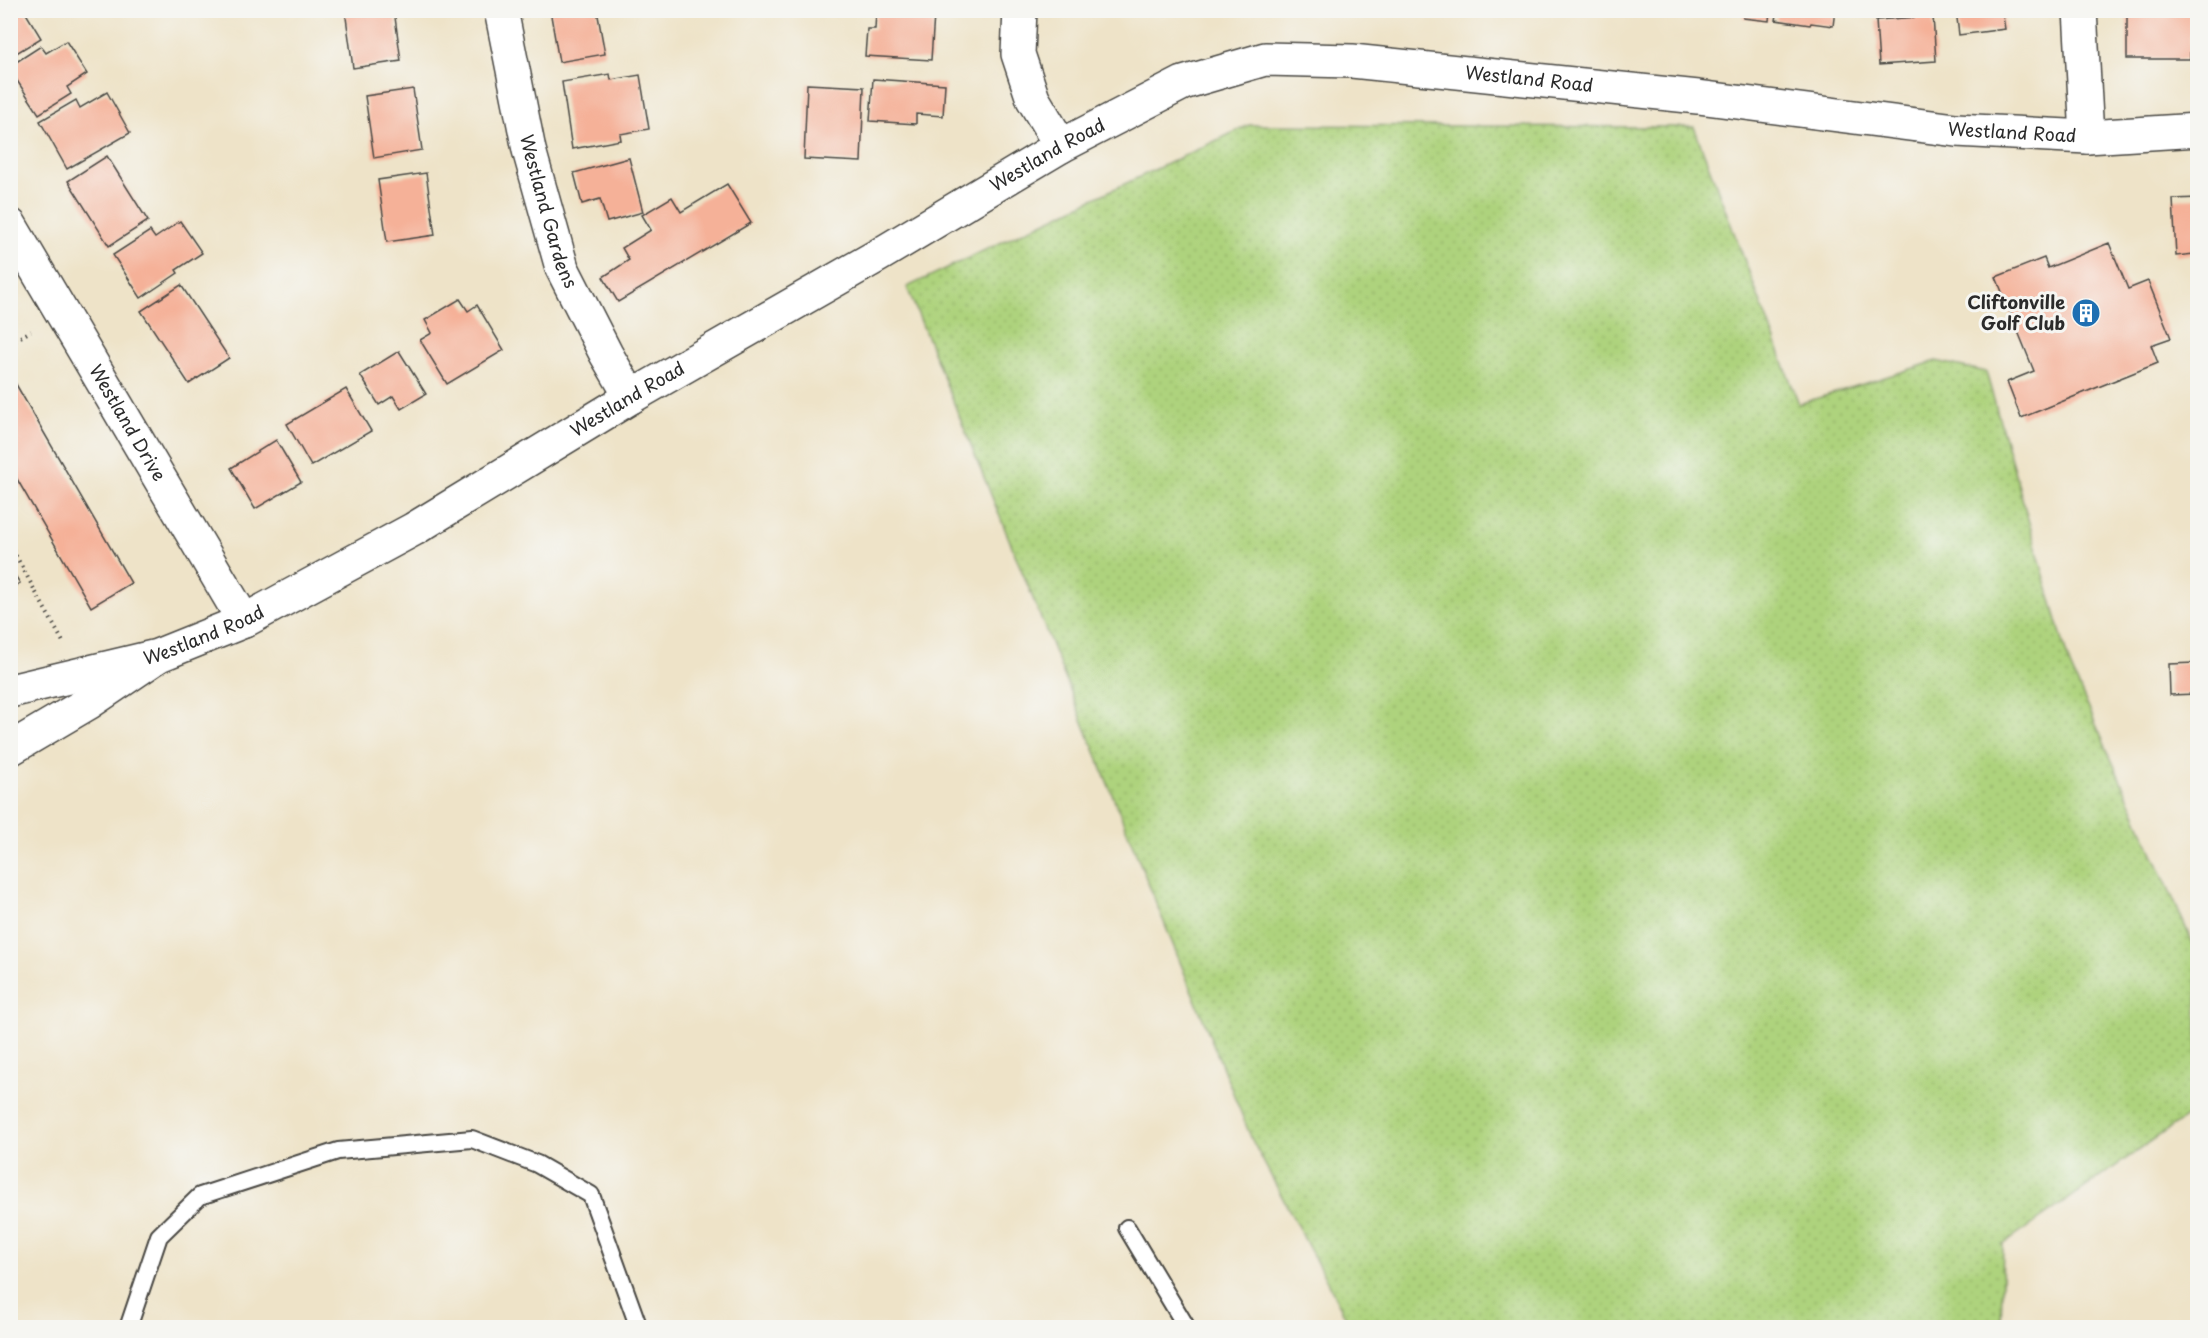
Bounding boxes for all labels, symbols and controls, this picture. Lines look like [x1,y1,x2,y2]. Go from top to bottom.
street label: Westland Road [1464,58,1595,98]
street label: Westland Road [984,111,1109,198]
street label: Westland Road [1947,115,2077,148]
street label: Westland Gardens [514,132,585,293]
place label: Cliftonville Golf Club [1967,288,2065,336]
building icon: Cliftonville Golf Club [2070,297,2102,329]
street label: Westland Road [565,354,689,443]
street label: Westland Drive [83,359,173,486]
street label: Westland Road [140,598,269,671]

